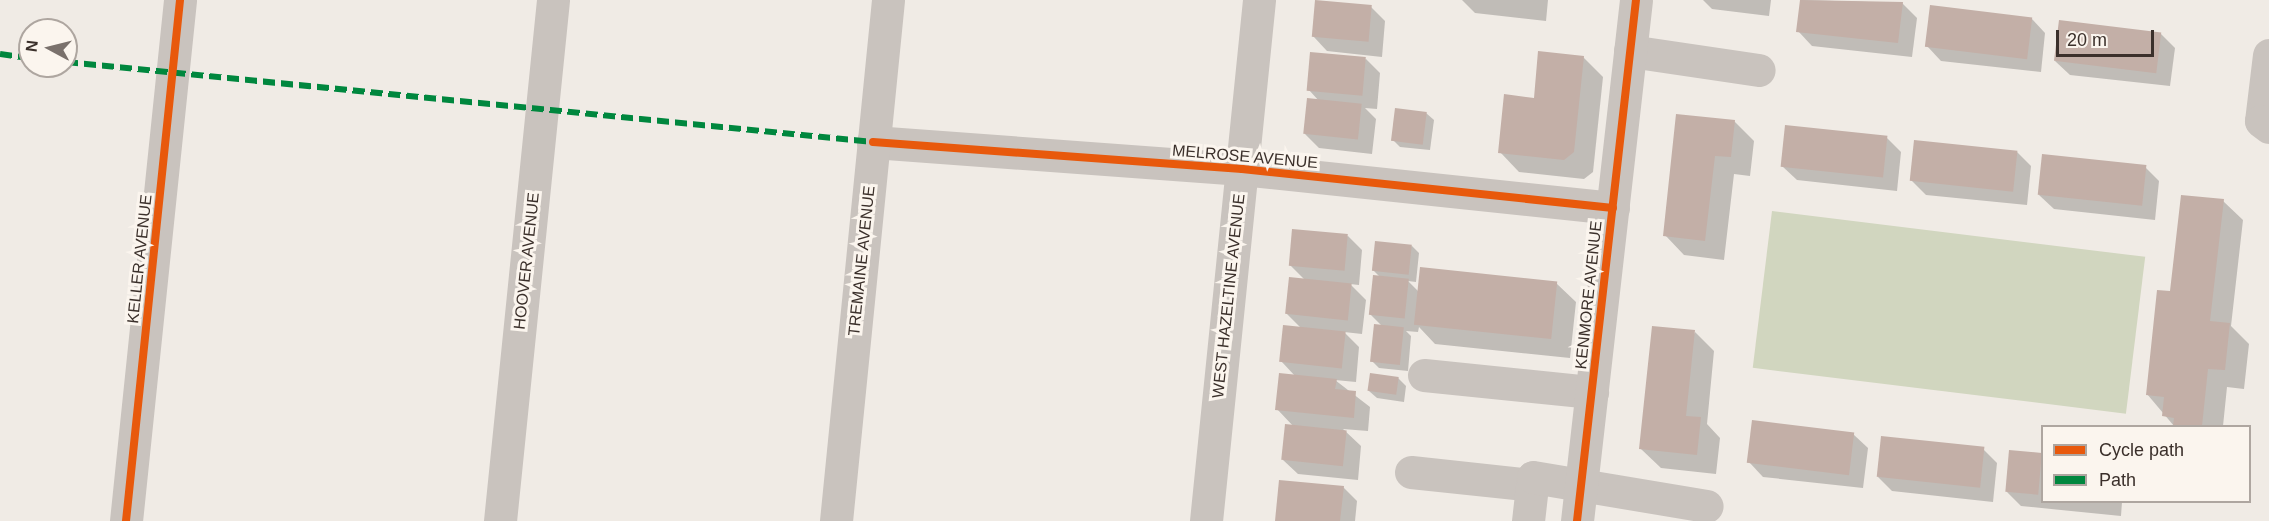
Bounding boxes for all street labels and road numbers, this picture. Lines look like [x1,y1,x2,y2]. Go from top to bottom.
street label: MELROSE AVENUE [1171,141,1319,173]
street label: TREMAINE AVENUE [845,185,879,337]
street label: HOOVER AVENUE [510,191,544,331]
street label: WEST HAZELTINE AVENUE [1209,192,1249,400]
street label: KELLER AVENUE [124,193,156,325]
street label: KENMORE AVENUE [1572,219,1606,371]

